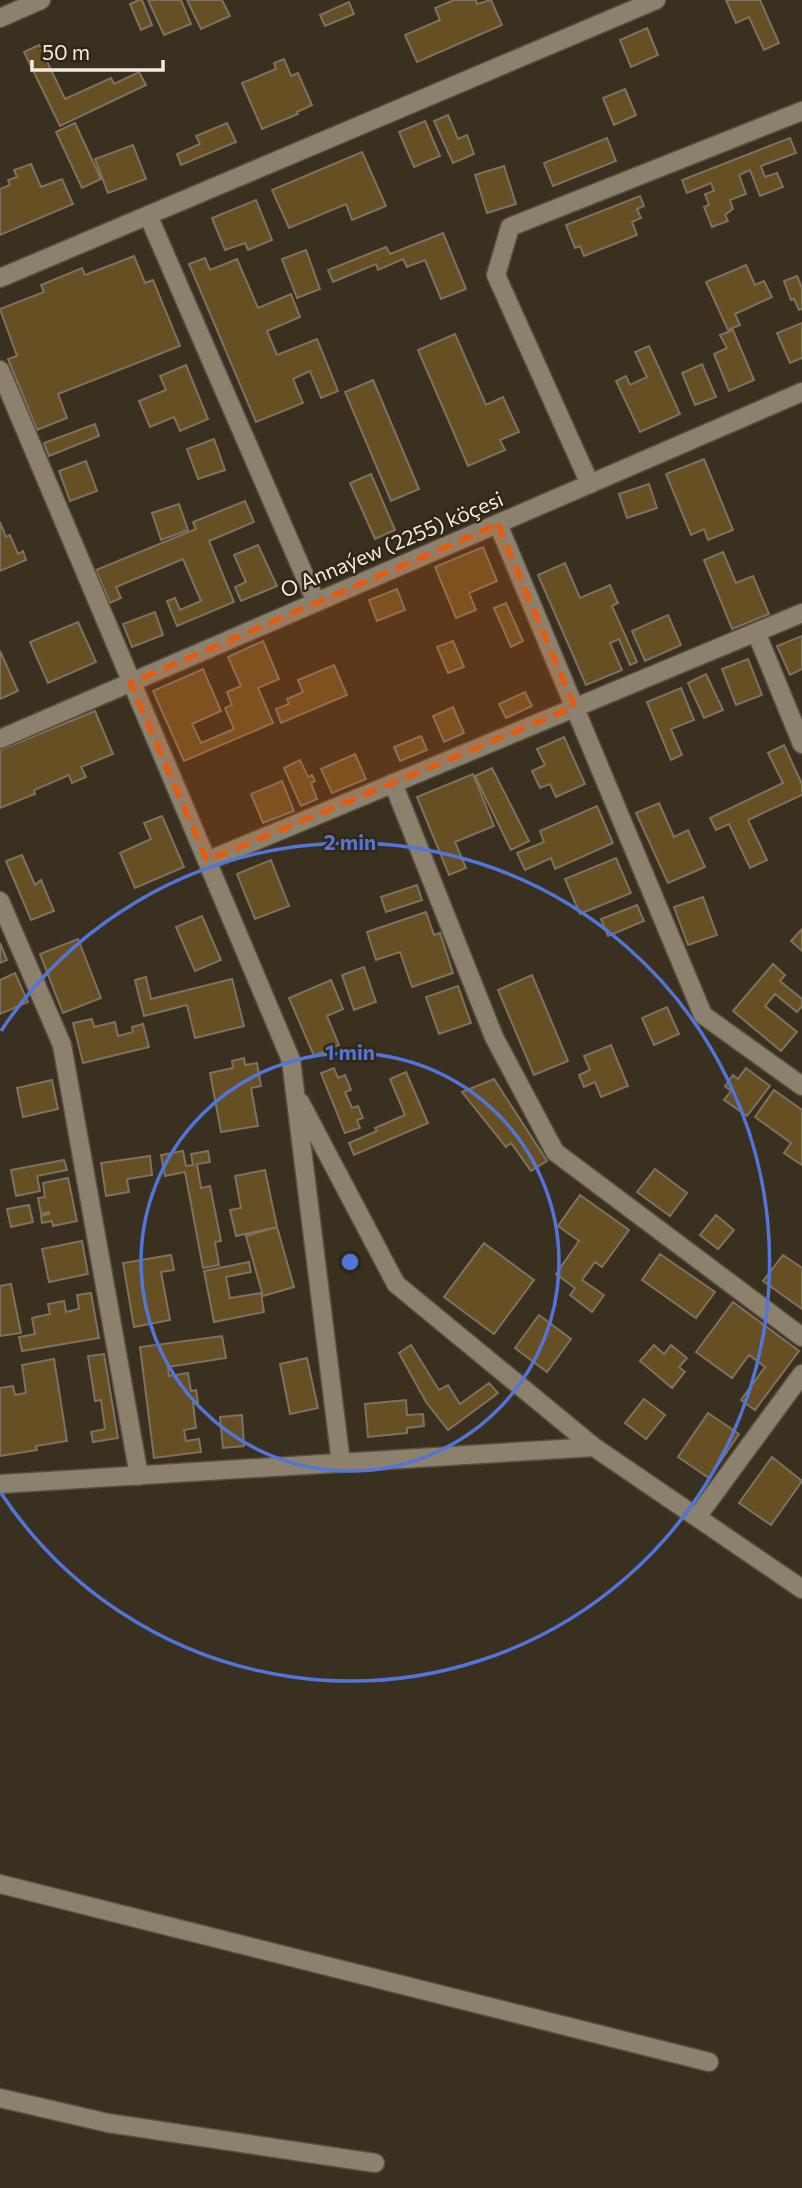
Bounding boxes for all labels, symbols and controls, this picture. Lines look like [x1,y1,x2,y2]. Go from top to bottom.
scale bar [32,28,163,72]
text: 50 m [42,39,90,64]
street label: O Annaýew (2255) köçesi [276,485,507,602]
text: 2 min [324,829,376,854]
text: 1 min [325,1039,375,1064]
centre of rings [338,1250,362,1274]

